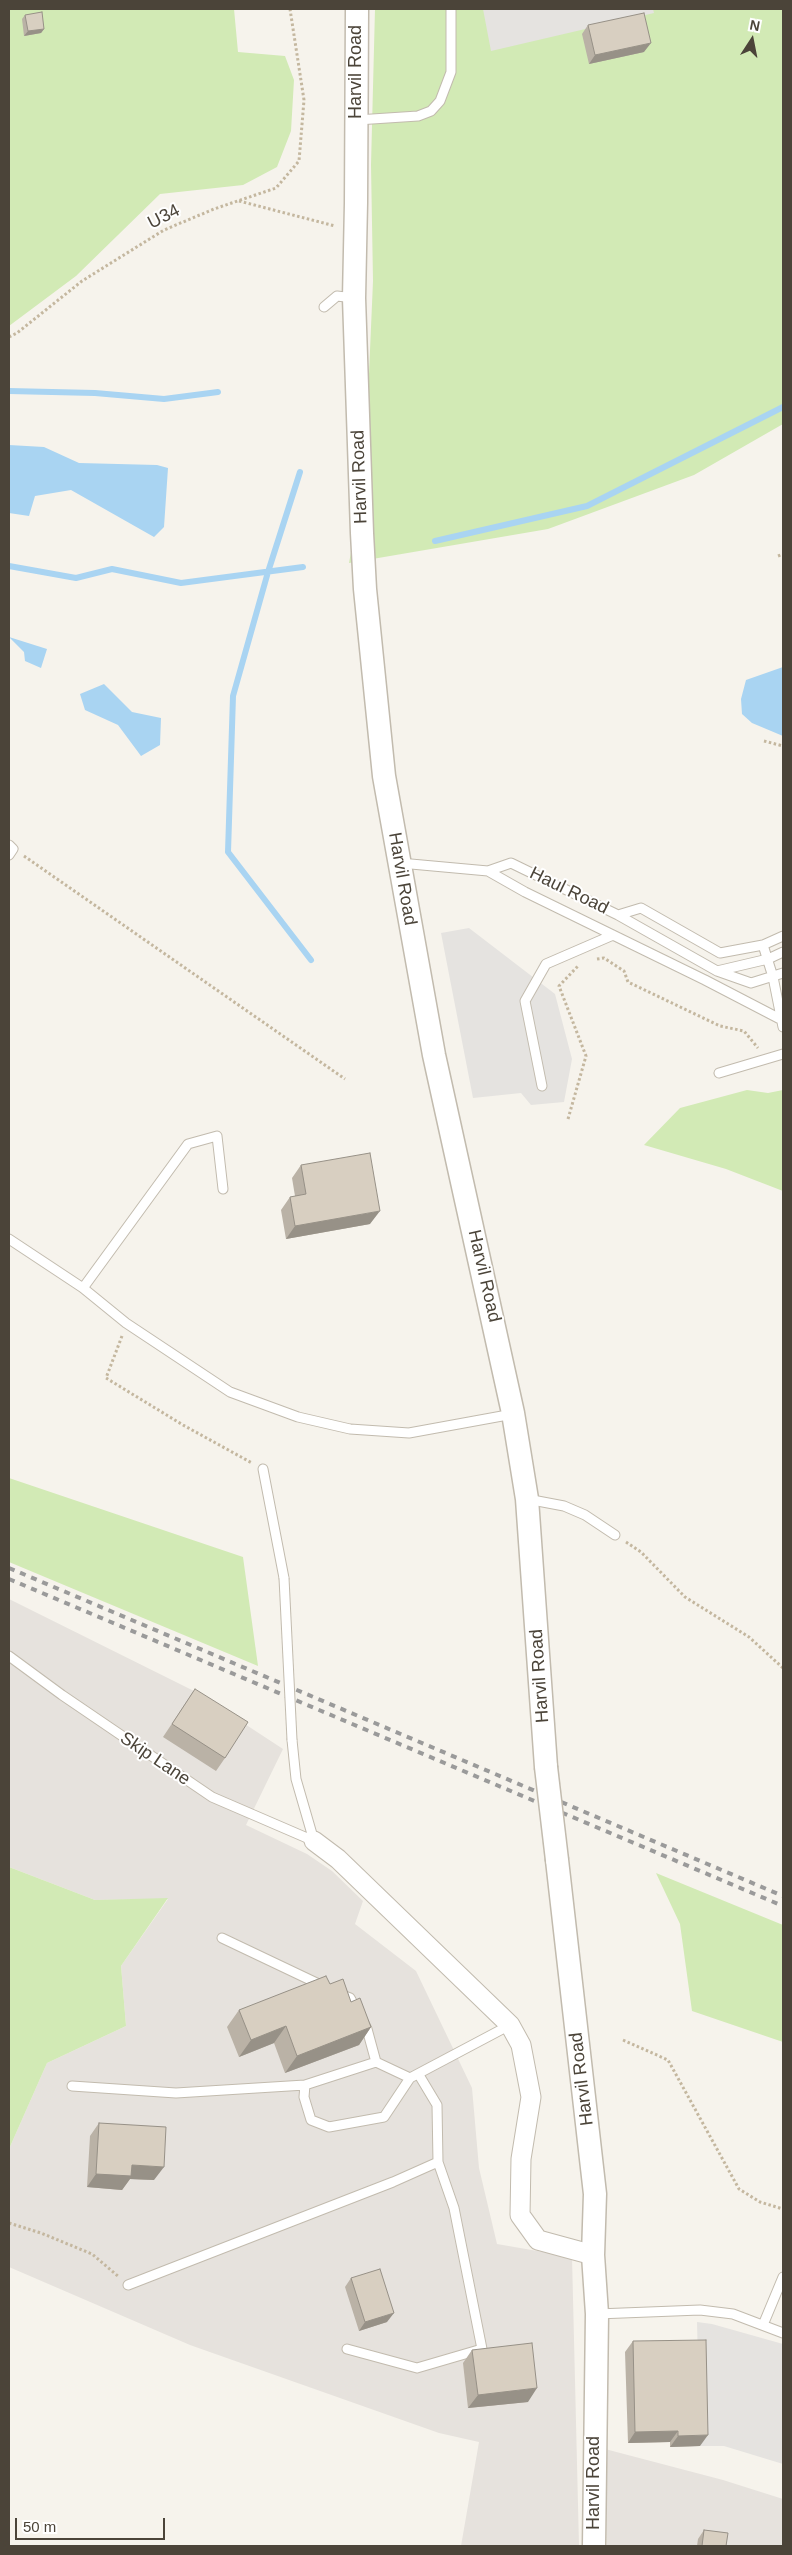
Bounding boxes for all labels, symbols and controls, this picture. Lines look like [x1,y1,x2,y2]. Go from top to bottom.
north arrow [727,15,777,65]
text: N [748,16,761,34]
street label: Harvil Road [345,25,367,119]
street label: U34 [144,200,184,234]
street label: Harvil Road [348,430,372,524]
street label: Harvil Road [383,831,421,927]
street label: Haul Road [526,863,612,919]
street label: Harvil Road [463,1228,505,1324]
street label: Harvil Road [526,1628,554,1724]
street label: Skip Lane [116,1728,194,1790]
street label: Harvil Road [566,2031,598,2127]
street label: Harvil Road [583,2436,605,2530]
scale bar [18,2508,168,2540]
text: 50 m [23,2518,56,2535]

